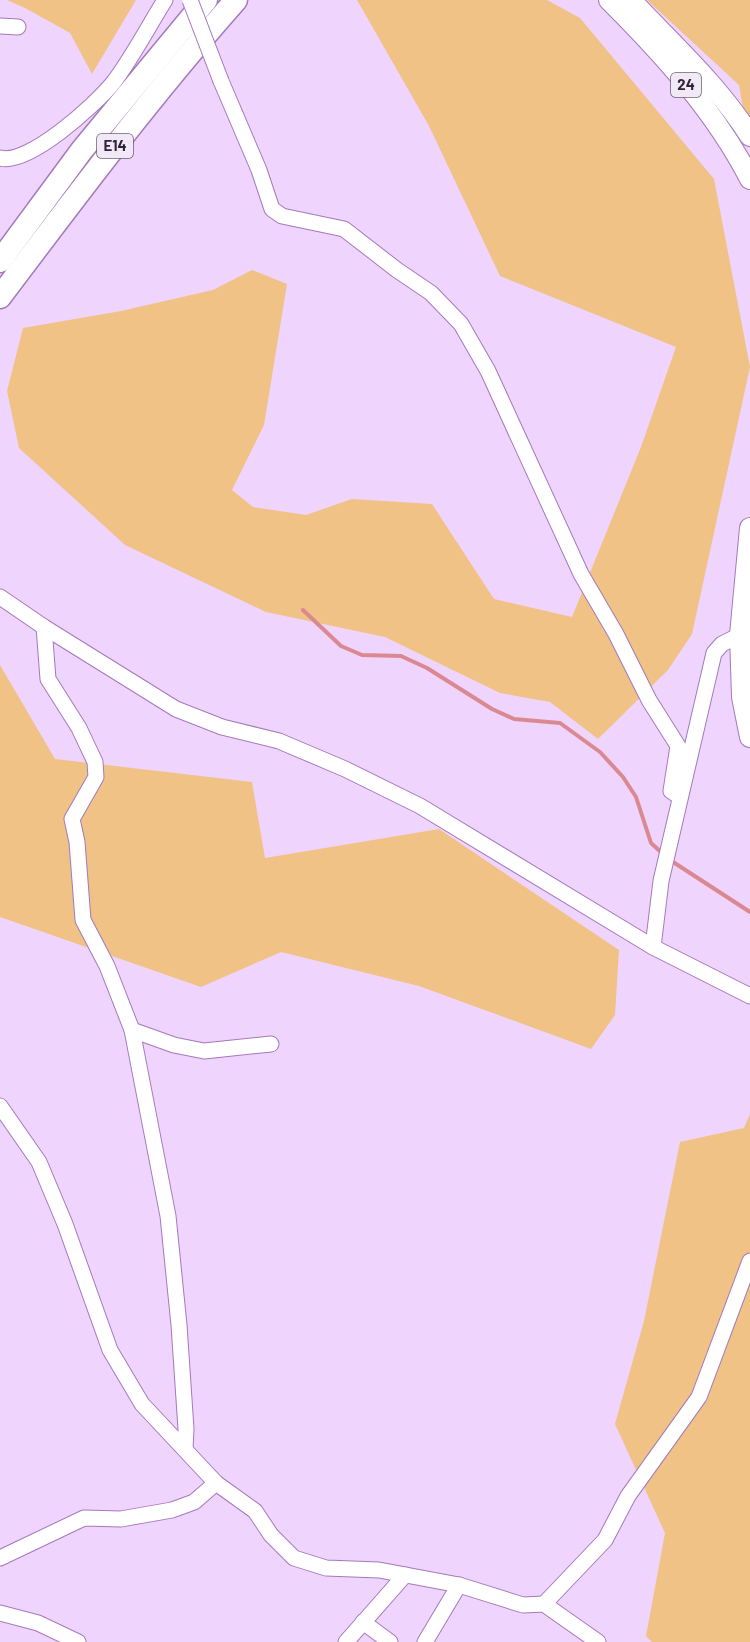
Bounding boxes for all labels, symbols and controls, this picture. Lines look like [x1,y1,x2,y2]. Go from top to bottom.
road number: 24 [671,73,701,97]
road number: E14 [97,134,133,158]

